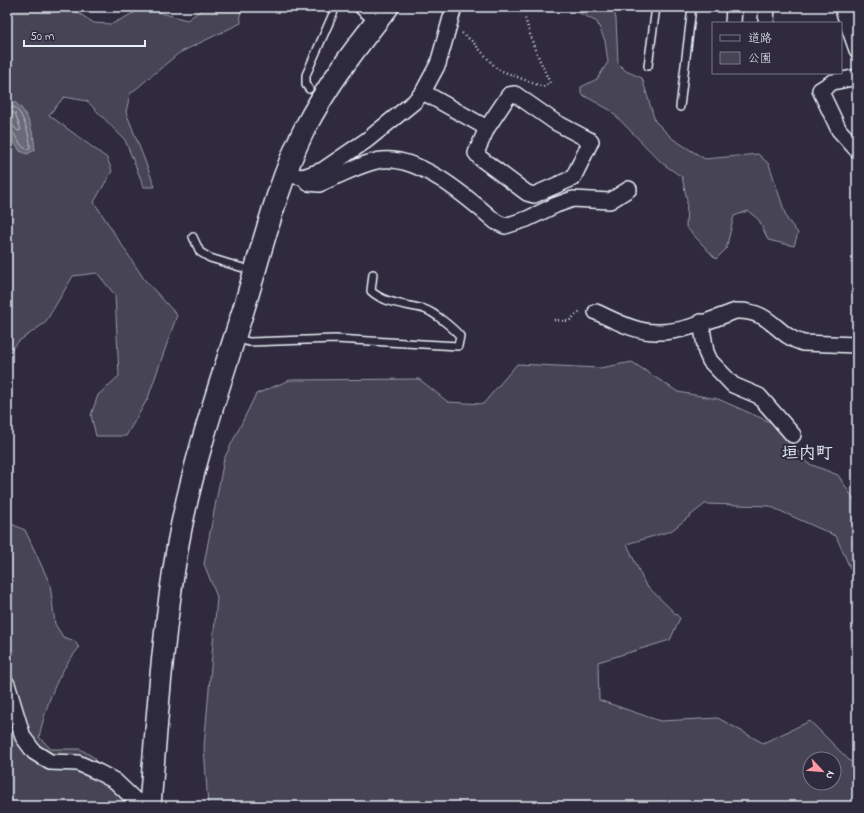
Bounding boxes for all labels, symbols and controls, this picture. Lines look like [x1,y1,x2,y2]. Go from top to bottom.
scale bar [24,22,145,48]
legend [712,22,842,74]
text: 50 m [30,28,54,46]
text: 道路 [748,30,772,48]
text: 公園 [748,50,772,68]
district label: 垣内町 [782,441,833,466]
north arrow [802,751,842,791]
text: N [821,768,839,782]

